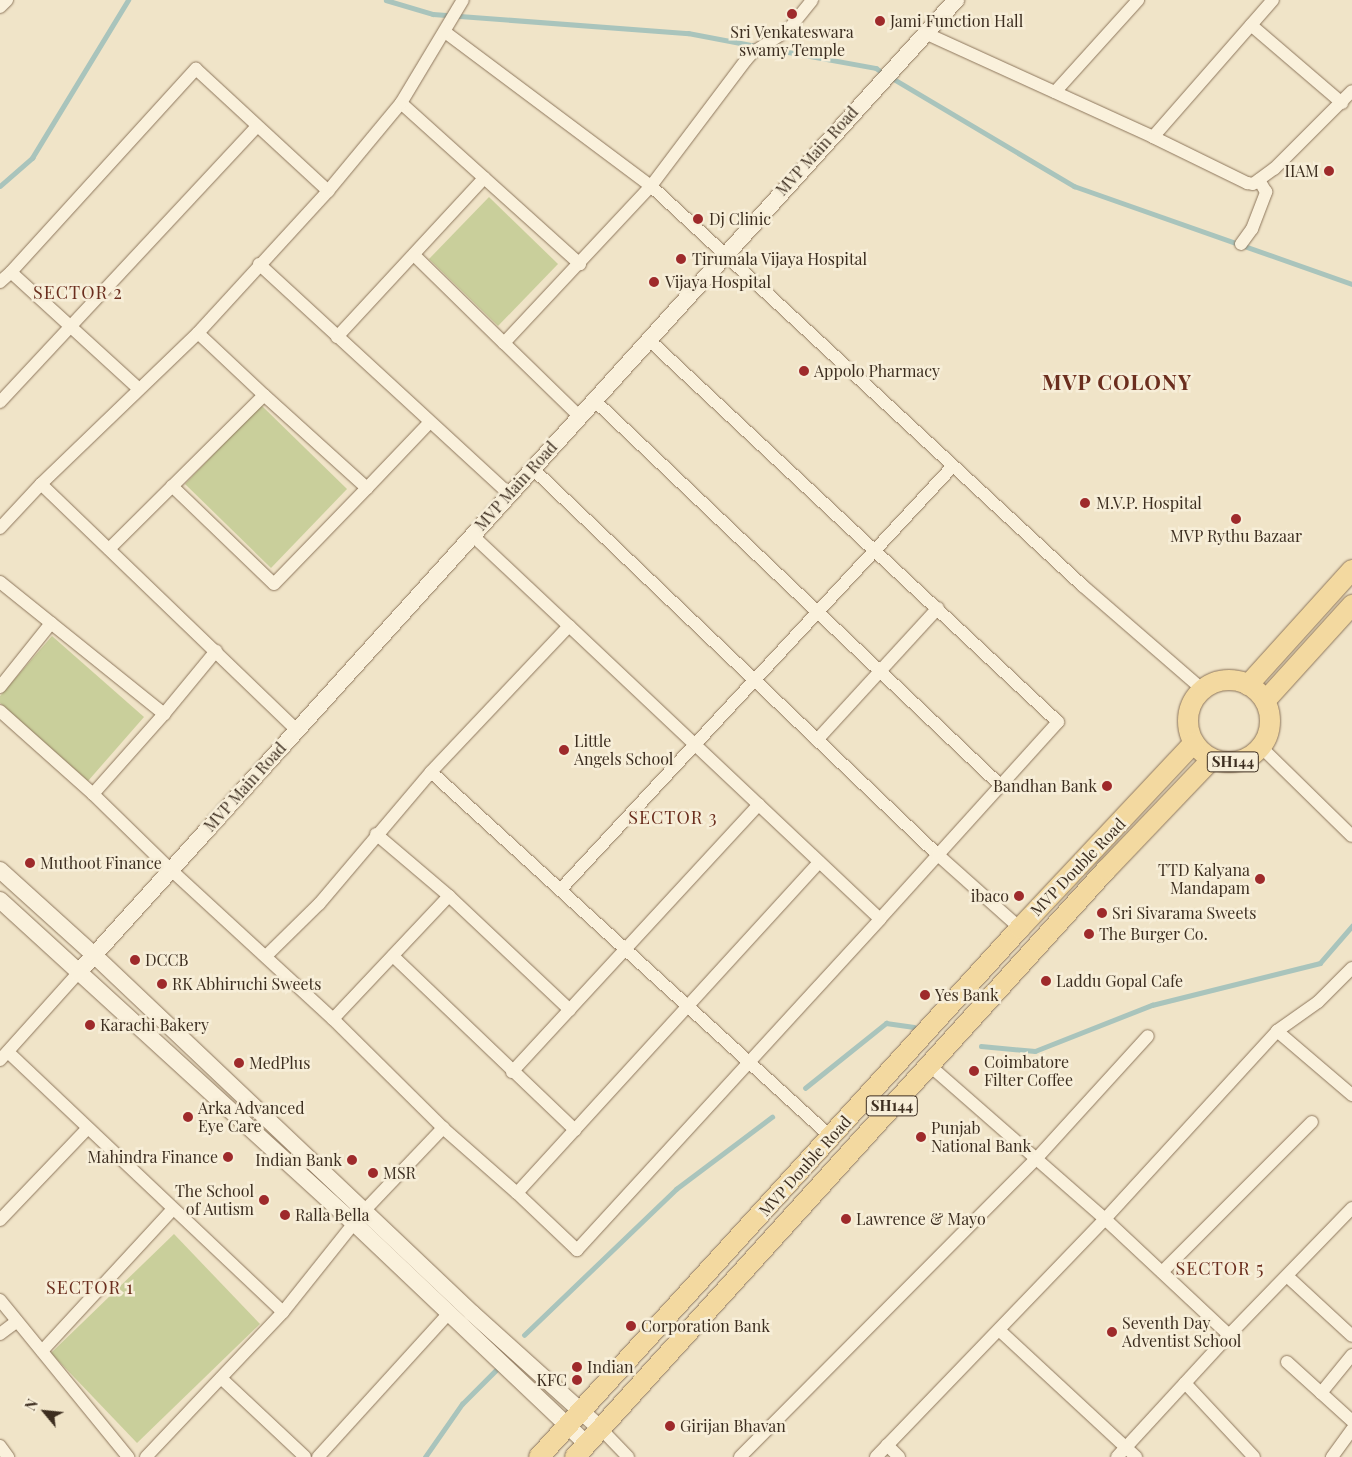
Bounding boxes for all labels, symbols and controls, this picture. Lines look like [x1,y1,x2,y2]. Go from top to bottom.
marker: Sri Venkateswara swamy Temple [786,8,798,20]
place label: Jami Function Hall [890,11,1023,31]
marker: Jami Function Hall [874,15,886,27]
place label: Sri Venkateswara swamy Temple [730,22,854,60]
street label: MVP Main Road [772,102,862,200]
place label: IIAM [1284,161,1319,181]
marker: IIAM [1323,165,1335,177]
place label: Dj Clinic [709,209,771,229]
marker: Dj Clinic [691,212,705,226]
place label: Tirumala Vijaya Hospital [692,249,868,269]
marker: Tirumala Vijaya Hospital [674,252,688,266]
place label: Vijaya Hospital [665,272,771,292]
marker: Vijaya Hospital [647,275,661,289]
district label: SECTOR 2 [32,281,124,303]
place label: Appolo Pharmacy [814,361,940,381]
marker: Appolo Pharmacy [798,365,810,377]
district label: MVP COLONY [1040,368,1194,394]
street label: MVP Main Road [471,437,561,535]
place label: M.V.P. Hospital [1096,493,1202,513]
marker: M.V.P. Hospital [1078,496,1092,510]
marker: MVP Rythu Bazaar [1230,513,1242,525]
place label: MVP Rythu Bazaar [1170,526,1302,546]
place label: Little Angels School [574,731,673,769]
street label: MVP Main Road [200,738,290,836]
marker: Little Angels School [558,744,570,756]
road number: SH144 [1207,750,1259,774]
place label: Bandhan Bank [993,776,1097,796]
marker: Bandhan Bank [1101,780,1113,792]
district label: SECTOR 3 [627,806,719,828]
street label: MVP Double Road [1026,814,1130,920]
place label: Muthoot Finance [40,853,162,873]
marker: Muthoot Finance [24,857,36,869]
place label: TTD Kalyana Mandapam [1158,860,1250,898]
marker: TTD Kalyana Mandapam [1254,873,1266,885]
place label: ibaco [971,886,1009,906]
marker: ibaco [1013,890,1025,902]
place label: Sri Sivarama Sweets [1112,903,1257,923]
marker: Sri Sivarama Sweets [1096,907,1108,919]
place label: The Burger Co. [1099,924,1208,944]
marker: The Burger Co. [1083,928,1095,940]
place label: DCCB [145,950,189,970]
marker: DCCB [129,954,141,966]
place label: Laddu Gopal Cafe [1056,971,1183,991]
place label: RK Abhiruchi Sweets [172,974,322,994]
marker: Laddu Gopal Cafe [1040,975,1052,987]
marker: RK Abhiruchi Sweets [156,978,168,990]
place label: Yes Bank [935,985,999,1005]
marker: Yes Bank [919,989,931,1001]
place label: Karachi Bakery [100,1015,209,1035]
marker: Karachi Bakery [84,1019,96,1031]
place label: Coimbatore Filter Coffee [984,1052,1073,1090]
place label: MedPlus [249,1053,310,1073]
marker: MedPlus [233,1057,245,1069]
marker: Coimbatore Filter Coffee [968,1065,980,1077]
road number: SH144 [866,1094,918,1118]
place label: Arka Advanced Eye Care [198,1098,305,1136]
marker: Arka Advanced Eye Care [182,1111,194,1123]
street label: MVP Double Road [755,1112,855,1220]
place label: Punjab National Bank [931,1118,1031,1156]
marker: Punjab National Bank [915,1131,927,1143]
place label: Mahindra Finance [87,1147,218,1167]
place label: Indian Bank [255,1150,342,1170]
marker: Mahindra Finance [222,1151,234,1163]
marker: Indian Bank [346,1154,358,1166]
place label: MSR [383,1163,416,1183]
marker: MSR [367,1167,379,1179]
place label: The School of Autism [175,1181,254,1219]
marker: The School of Autism [258,1194,270,1206]
place label: Ralla Bella [295,1205,370,1225]
marker: Ralla Bella [279,1209,291,1221]
place label: Lawrence & Mayo [856,1209,986,1229]
marker: Lawrence & Mayo [840,1213,852,1225]
district label: SECTOR 5 [1174,1257,1266,1279]
district label: SECTOR 1 [45,1276,135,1298]
place label: Seventh Day Adventist School [1122,1313,1242,1351]
place label: Corporation Bank [641,1316,770,1336]
marker: Corporation Bank [625,1320,637,1332]
marker: Seventh Day Adventist School [1106,1326,1118,1338]
place label: Indian [587,1357,633,1377]
marker: Indian [571,1361,583,1373]
place label: KFC [537,1370,567,1390]
marker: KFC [571,1374,583,1386]
north arrow [20,1387,70,1437]
text: N [21,1396,42,1414]
place label: Girijan Bhavan [680,1416,786,1436]
marker: Girijan Bhavan [664,1420,676,1432]

